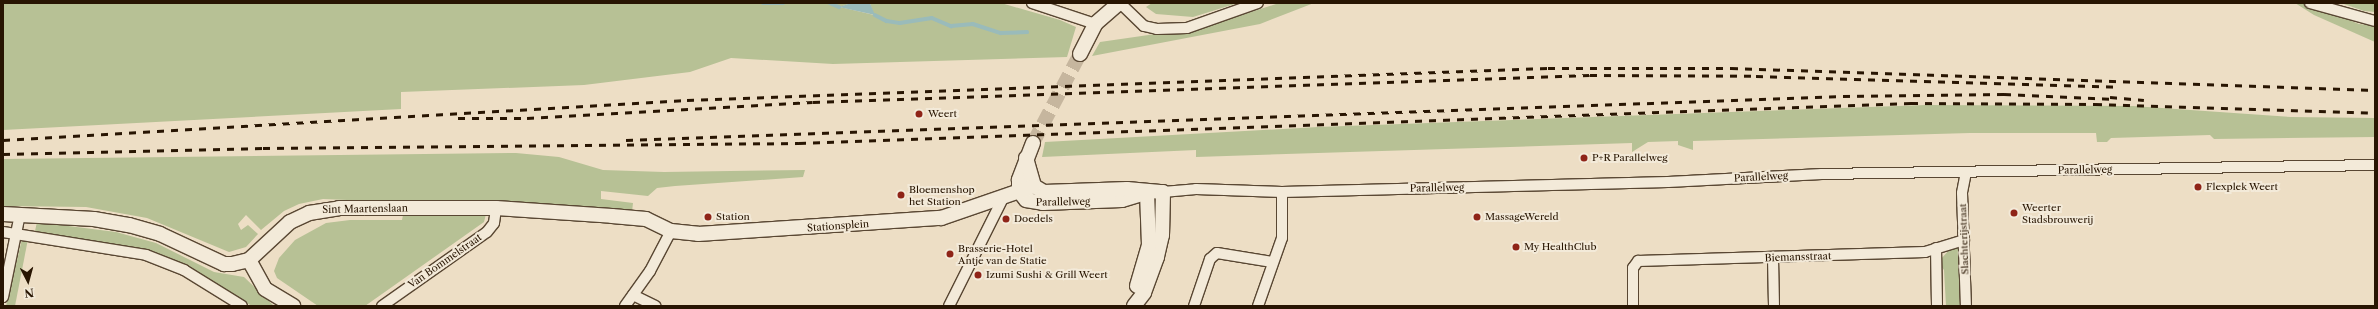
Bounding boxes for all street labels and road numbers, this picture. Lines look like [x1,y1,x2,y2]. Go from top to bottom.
street label: Parallelweg [2058,164,2112,176]
street label: Parallelweg [1733,170,1789,184]
street label: Parallelweg [1410,182,1464,194]
street label: Parallelweg [1036,196,1090,208]
street label: Sint Maartenslaan [322,202,408,216]
street label: Slachterijstraat [1957,203,1971,275]
street label: Stationsplein [807,218,869,234]
street label: Van Bommelstraat [406,231,484,291]
street label: Biemansstraat [1764,250,1832,264]

